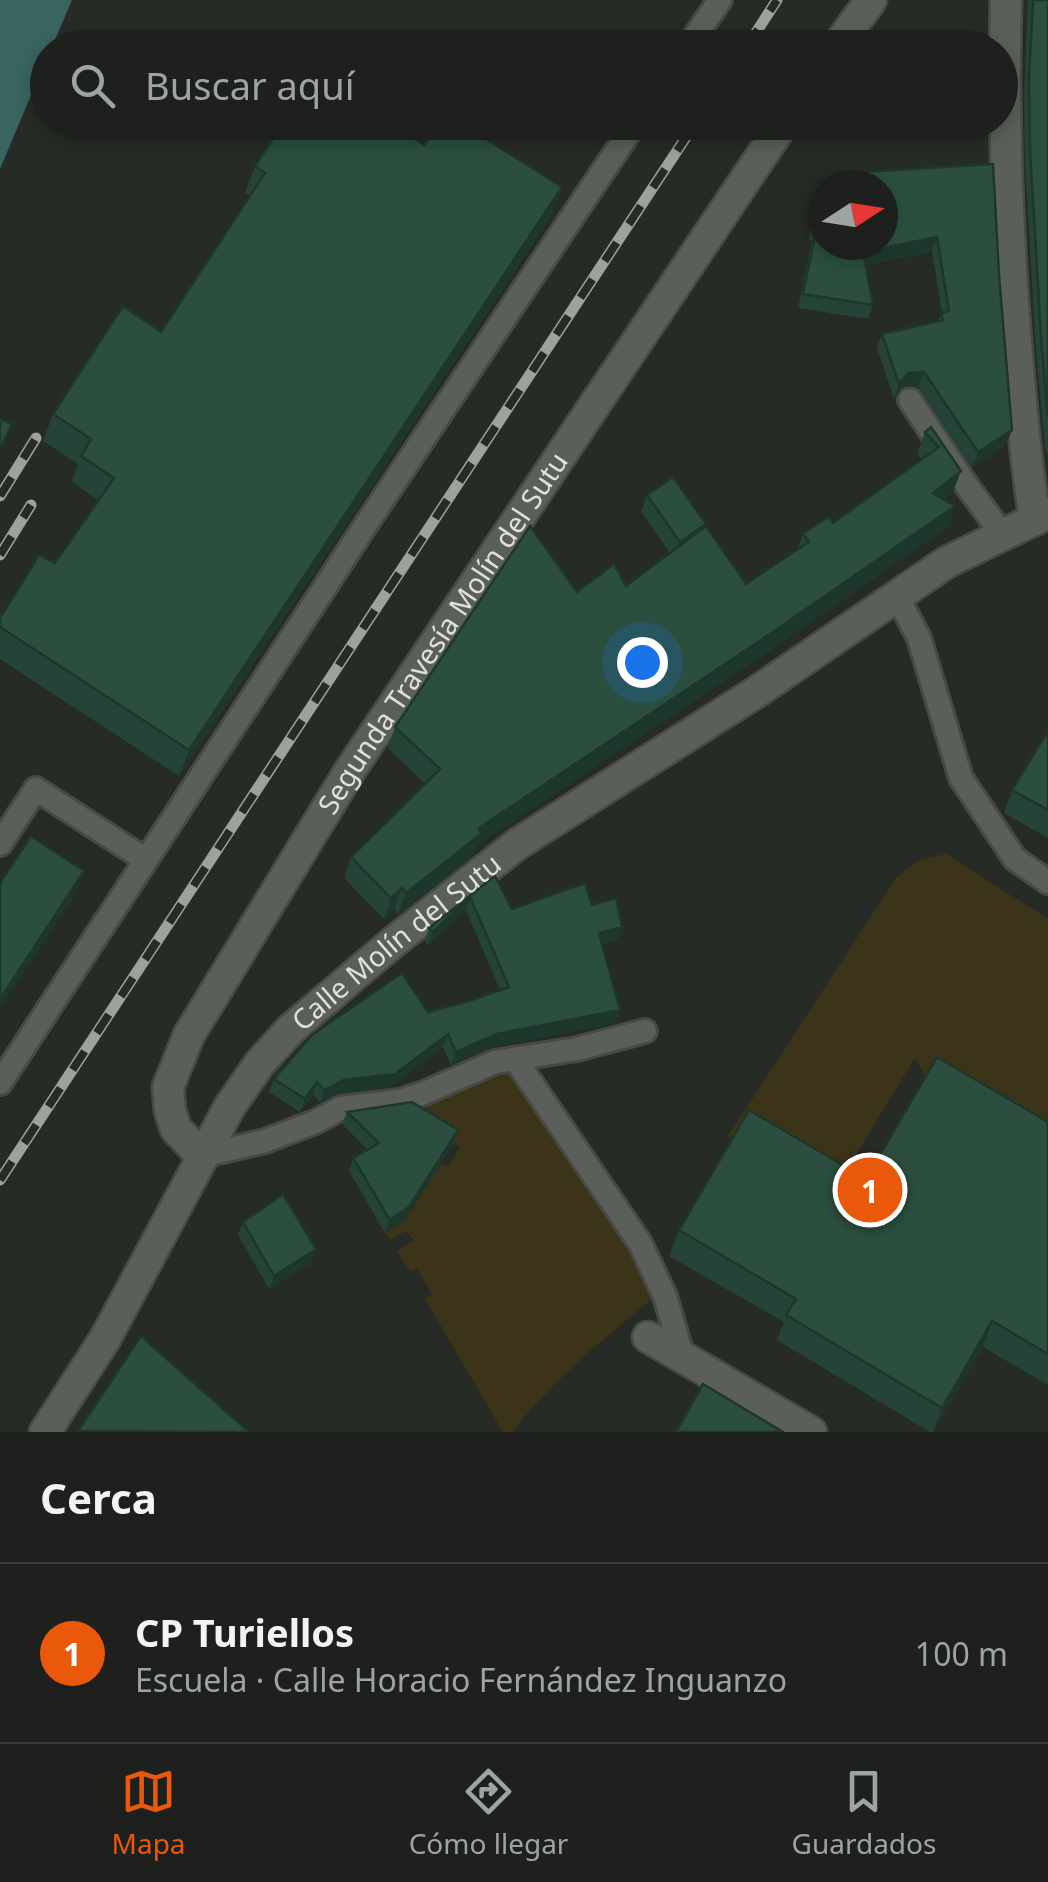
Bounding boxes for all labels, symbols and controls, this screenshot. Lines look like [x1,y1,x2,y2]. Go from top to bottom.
search box [30,30,1018,140]
icon: search [65,58,120,113]
text: Buscar aquí [145,59,355,111]
north arrow [808,170,898,260]
street label: Segunda Travesía Molín del Sutu [308,444,576,821]
your location [617,637,668,688]
street label: Calle Molín del Sutu [283,844,508,1039]
pin: 1 [838,1152,902,1228]
text: Cerca [40,1469,157,1526]
text: CP Turiellos [135,1606,354,1658]
text: 1 [63,1632,82,1675]
text: 100 m [915,1632,1008,1675]
text: Escuela · Calle Horacio Fernández Inguanzo [135,1658,787,1701]
tab: Mapa [112,1764,186,1862]
tab: Cómo llegar [409,1764,568,1862]
tab: Guardados [792,1764,936,1862]

